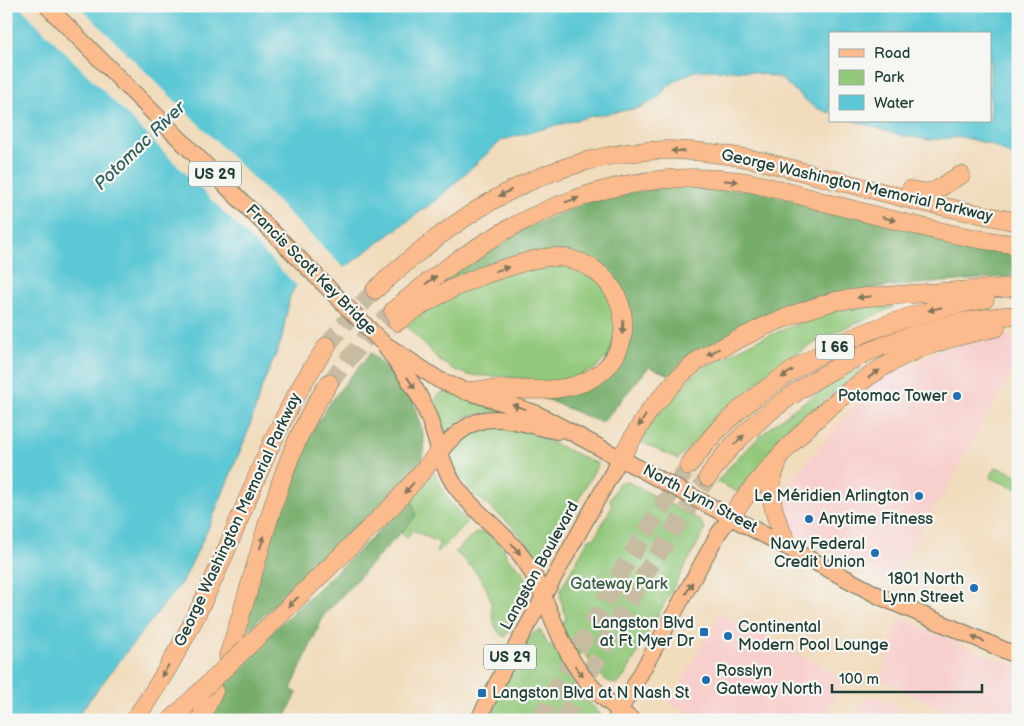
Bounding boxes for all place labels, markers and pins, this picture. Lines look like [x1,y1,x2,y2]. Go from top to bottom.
place label: Potomac Tower [838,387,947,406]
marker: Potomac Tower [951,390,963,402]
place label: Le Méridien Arlington [754,487,909,506]
marker: Le Méridien Arlington [913,490,925,502]
place label: Anytime Fitness [819,510,933,529]
marker: Anytime Fitness [803,513,815,525]
place label: Navy Federal Credit Union [770,535,865,572]
marker: Navy Federal Credit Union [869,547,881,559]
place label: 1801 North Lynn Street [882,570,964,607]
marker: 1801 North Lynn Street [968,582,980,594]
place label: Langston Blvd at Ft Myer Dr [592,614,694,651]
place label: Continental Modern Pool Lounge [738,618,889,655]
marker: Langston Blvd at Ft Myer Dr [698,626,710,638]
marker: Continental Modern Pool Lounge [722,630,734,642]
place label: Rosslyn Gateway North [716,662,822,699]
marker: Rosslyn Gateway North [700,674,712,686]
place label: Langston Blvd at N Nash St [492,684,690,703]
marker: Langston Blvd at N Nash St [476,687,488,699]

